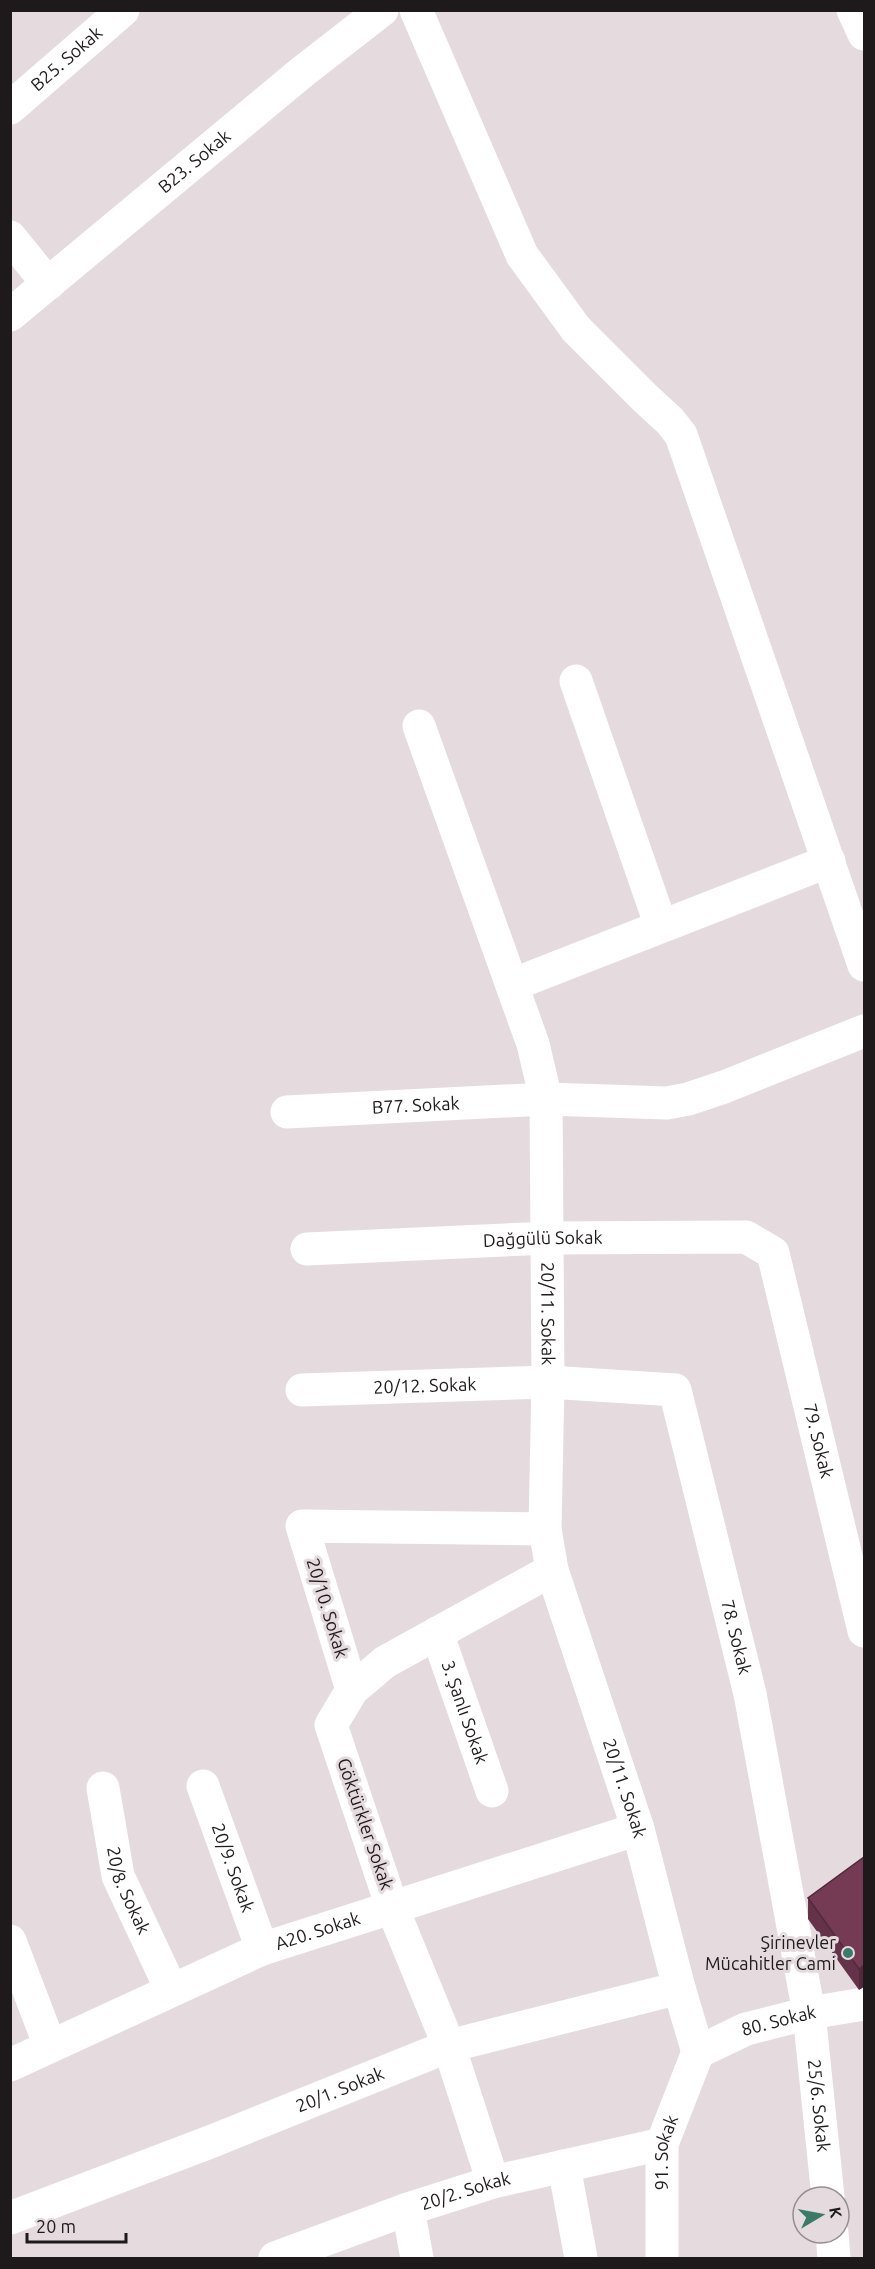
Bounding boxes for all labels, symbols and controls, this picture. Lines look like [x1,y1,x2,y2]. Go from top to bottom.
street label: B25. Sokak [26,22,106,94]
street label: B23. Sokak [154,125,234,197]
street label: B77. Sokak [371,1092,460,1117]
street label: Dağgülü Sokak [483,1227,603,1250]
street label: 20/11. Sokak [538,1262,559,1365]
street label: 20/12. Sokak [373,1373,477,1397]
street label: 79. Sokak [801,1401,838,1480]
street label: 20/10. Sokak [303,1555,353,1660]
street label: 78. Sokak [718,1598,756,1676]
street label: 3. Şanlı Sokak [438,1658,493,1766]
street label: 20/11. Sokak [600,1736,651,1840]
street label: Göktürkler Sokak [334,1755,398,1892]
street label: 20/9. Sokak [208,1820,259,1915]
street label: 20/8. Sokak [104,1845,155,1937]
street label: A20. Sokak [273,1907,362,1953]
place label: Şirinevler Mücahitler Cami [705,1932,836,1973]
marker: Şirinevler Mücahitler Cami [841,1946,855,1960]
street label: 80. Sokak [739,2001,817,2039]
street label: 25/6. Sokak [805,2058,834,2153]
street label: 20/1. Sokak [293,2062,386,2115]
street label: 91. Sokak [651,2112,681,2190]
street label: 20/2. Sokak [418,2167,512,2213]
north arrow [791,2185,851,2245]
scale bar [27,2206,126,2244]
text: K [826,2206,846,2220]
text: 20 m [36,2216,76,2236]

